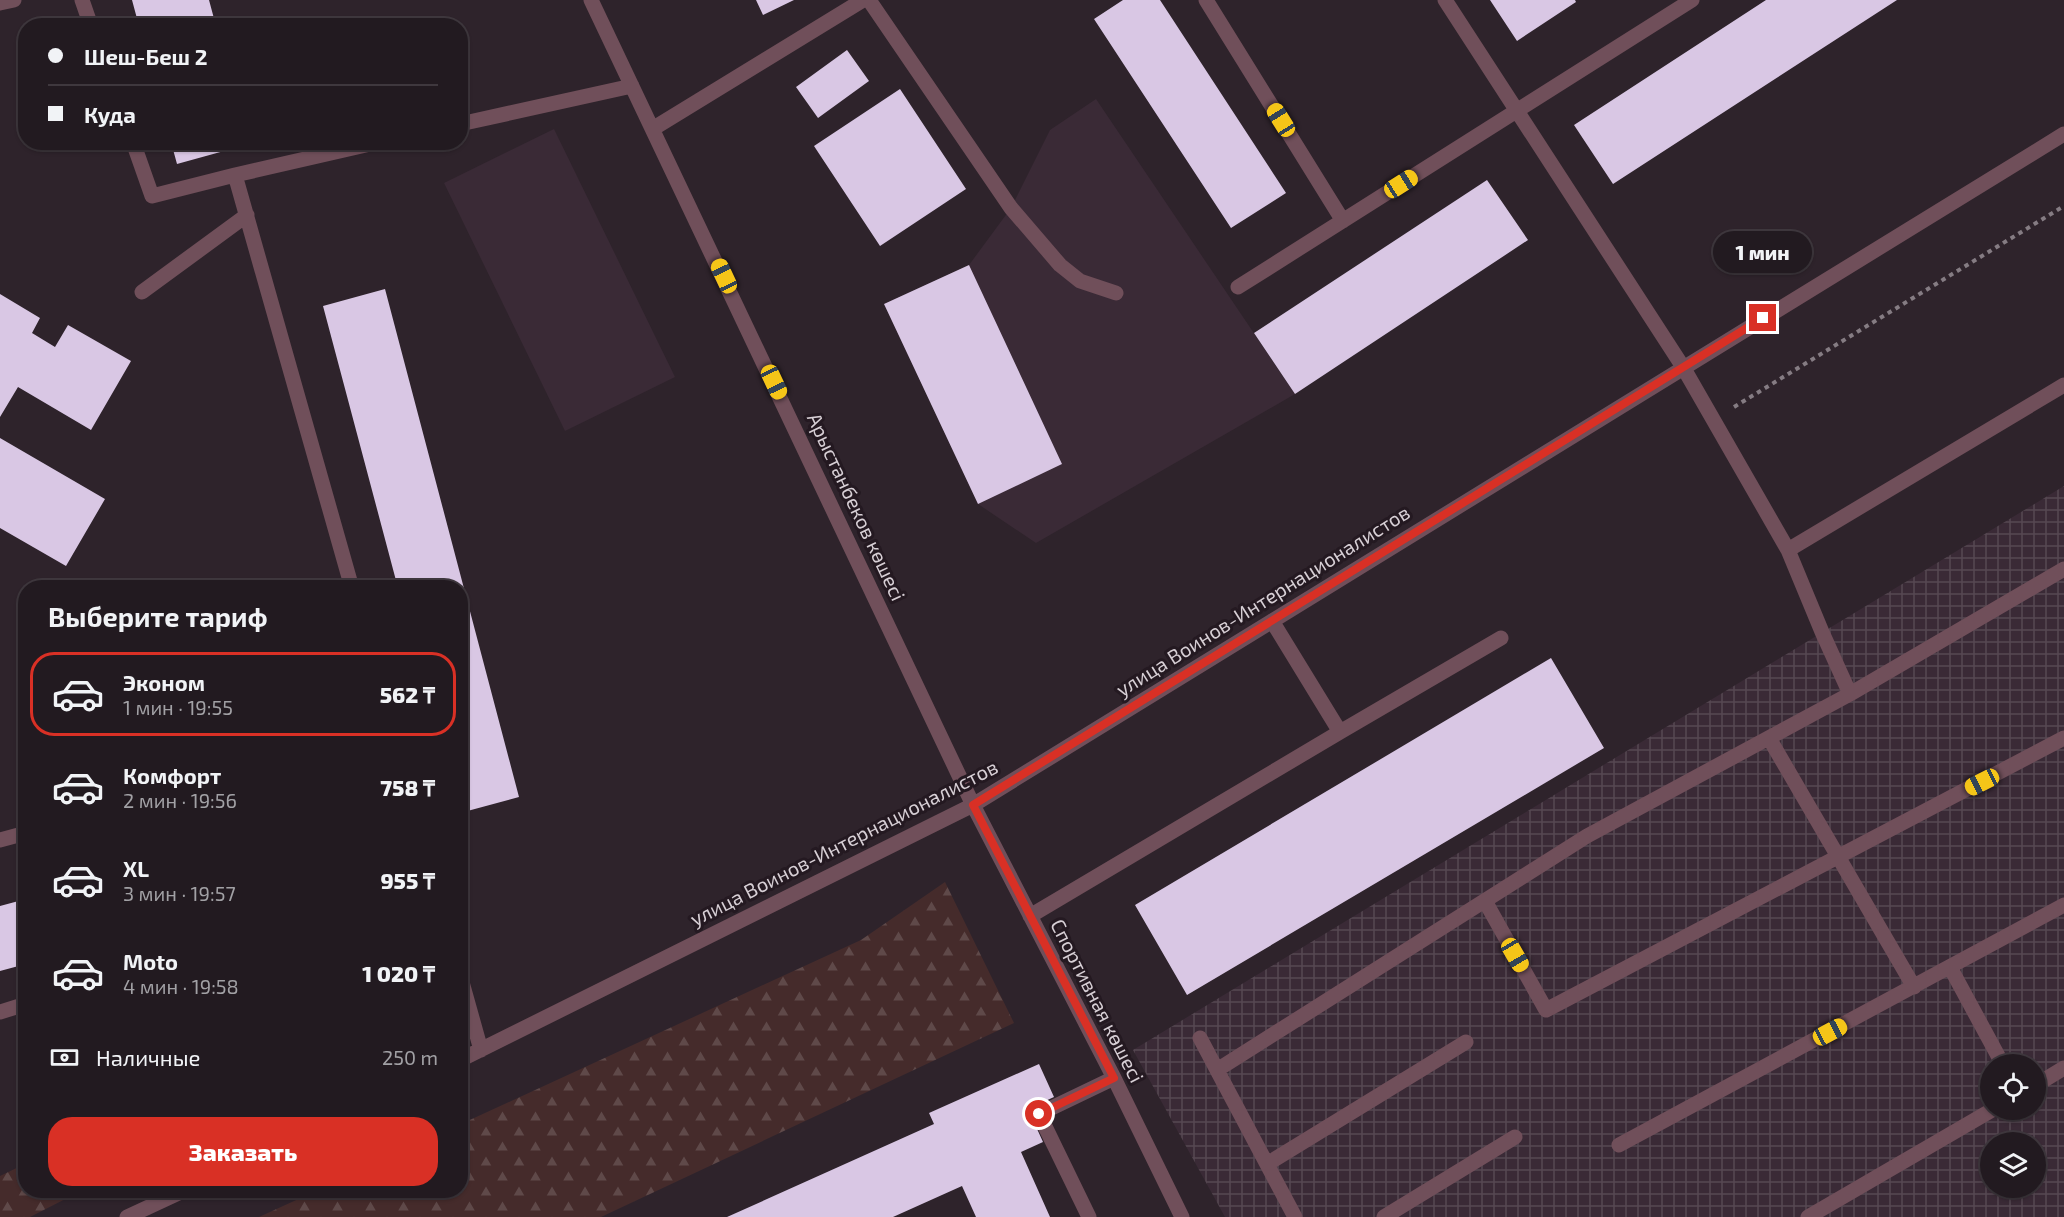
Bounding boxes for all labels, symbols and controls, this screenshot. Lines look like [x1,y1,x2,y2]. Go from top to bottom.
text: Шеш-Беш 2 [84,43,208,69]
car [1264,100,1298,140]
text: Куда [84,101,136,127]
car [1381,167,1421,201]
callout: 1 мин [1714,231,1812,273]
text: 1 мин [1735,240,1790,264]
car [708,256,740,296]
route end [1749,304,1776,331]
car [758,362,790,402]
street label: Арыстанбеков көшесі [803,409,911,604]
street label: улица Воинов-Интернационалистов [1111,499,1414,702]
text: Выберите тариф [48,600,268,632]
icon: car [51,667,105,721]
text: Эконом [123,669,205,695]
text: 562 ₸ [380,681,435,707]
text: 1 мин · 19:55 [123,695,233,719]
street label: улица Воинов-Интернационалистов [686,754,1002,931]
icon: car [51,760,105,814]
text: Комфорт [123,762,221,788]
car [1962,766,2002,798]
text: 758 ₸ [380,774,435,800]
text: 2 мин · 19:56 [123,788,237,812]
icon: car [51,853,105,907]
text: XL [123,855,149,881]
text: 955 ₸ [380,867,435,893]
text: 3 мин · 19:57 [123,881,236,905]
street label: Спортивная көшесі [1046,915,1150,1086]
car [1498,935,1532,975]
icon: car [51,946,105,1000]
text: Moto [123,948,178,974]
text: 1 020 ₸ [362,960,435,986]
text: 4 мин · 19:58 [123,974,239,998]
car [1810,1016,1850,1048]
icon: cash [48,1041,81,1074]
text: Наличные [96,1044,200,1070]
text: 250 m [382,1045,438,1069]
map controls [1980,1054,2046,1198]
button: locate [1980,1054,2046,1120]
route start [1025,1100,1052,1127]
button: Заказать [48,1117,438,1186]
button: layers [1980,1132,2046,1198]

